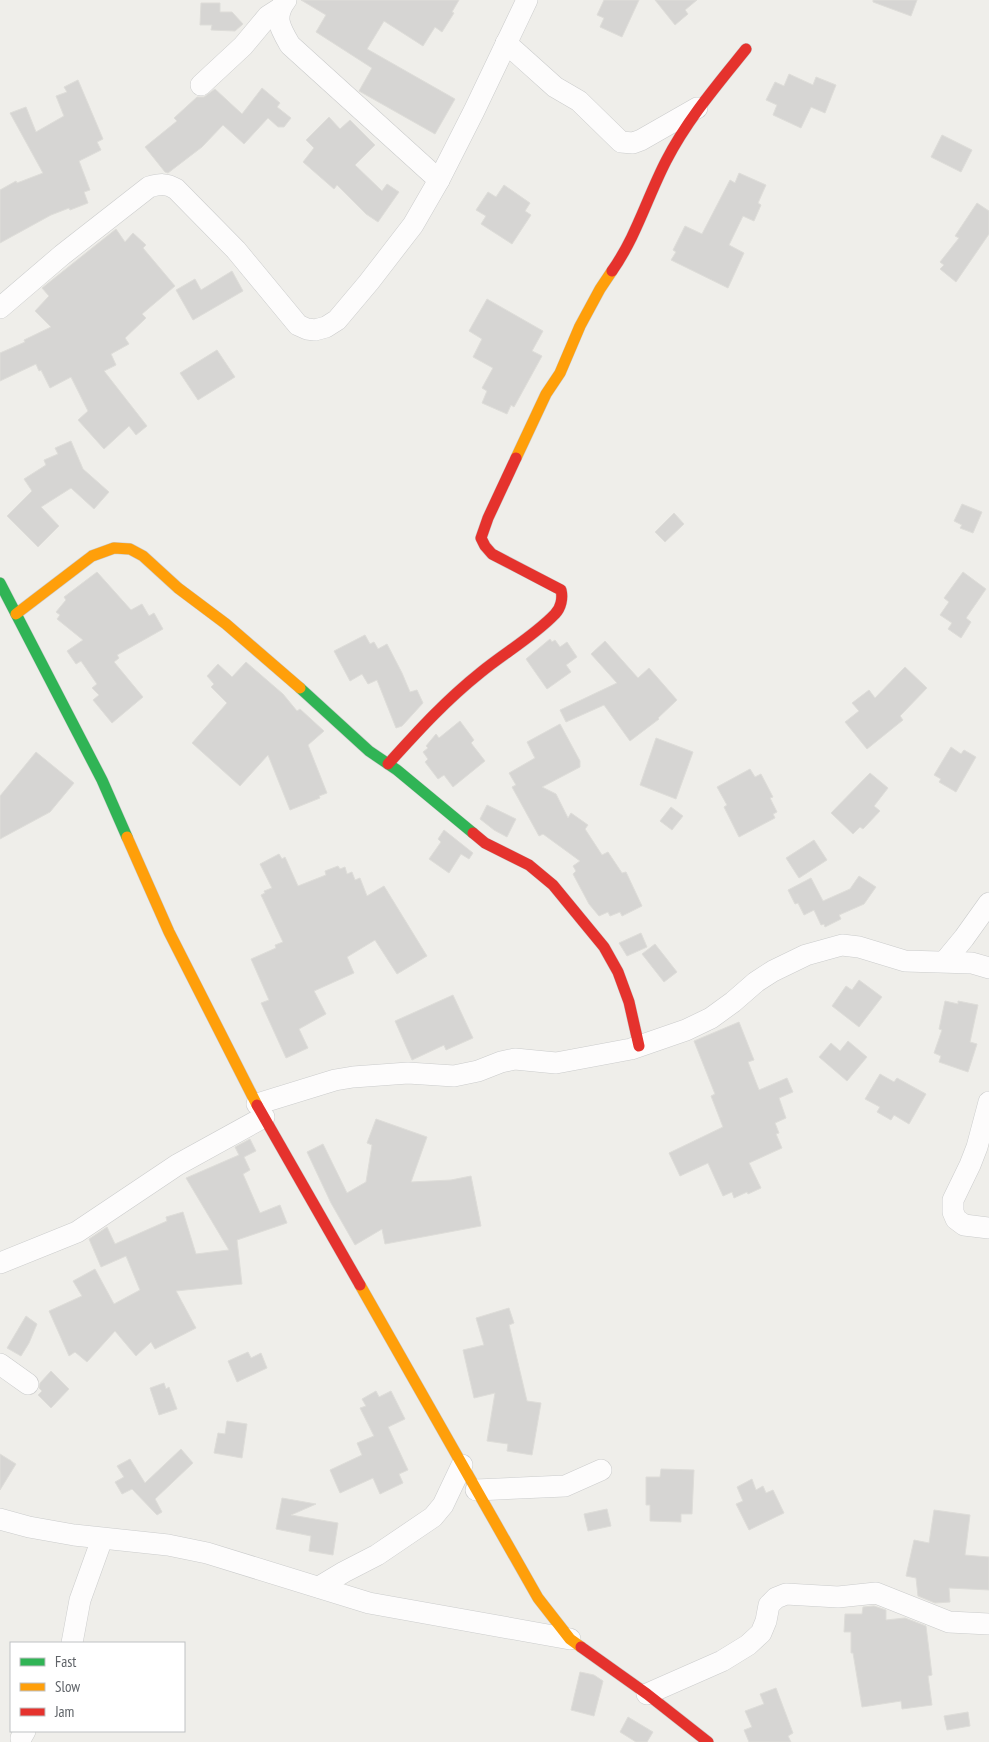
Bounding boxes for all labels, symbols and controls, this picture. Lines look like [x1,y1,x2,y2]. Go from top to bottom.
legend [10,1642,185,1732]
text: Fast [55,1652,76,1671]
text: Slow [55,1677,80,1696]
text: Jam [54,1702,74,1721]

